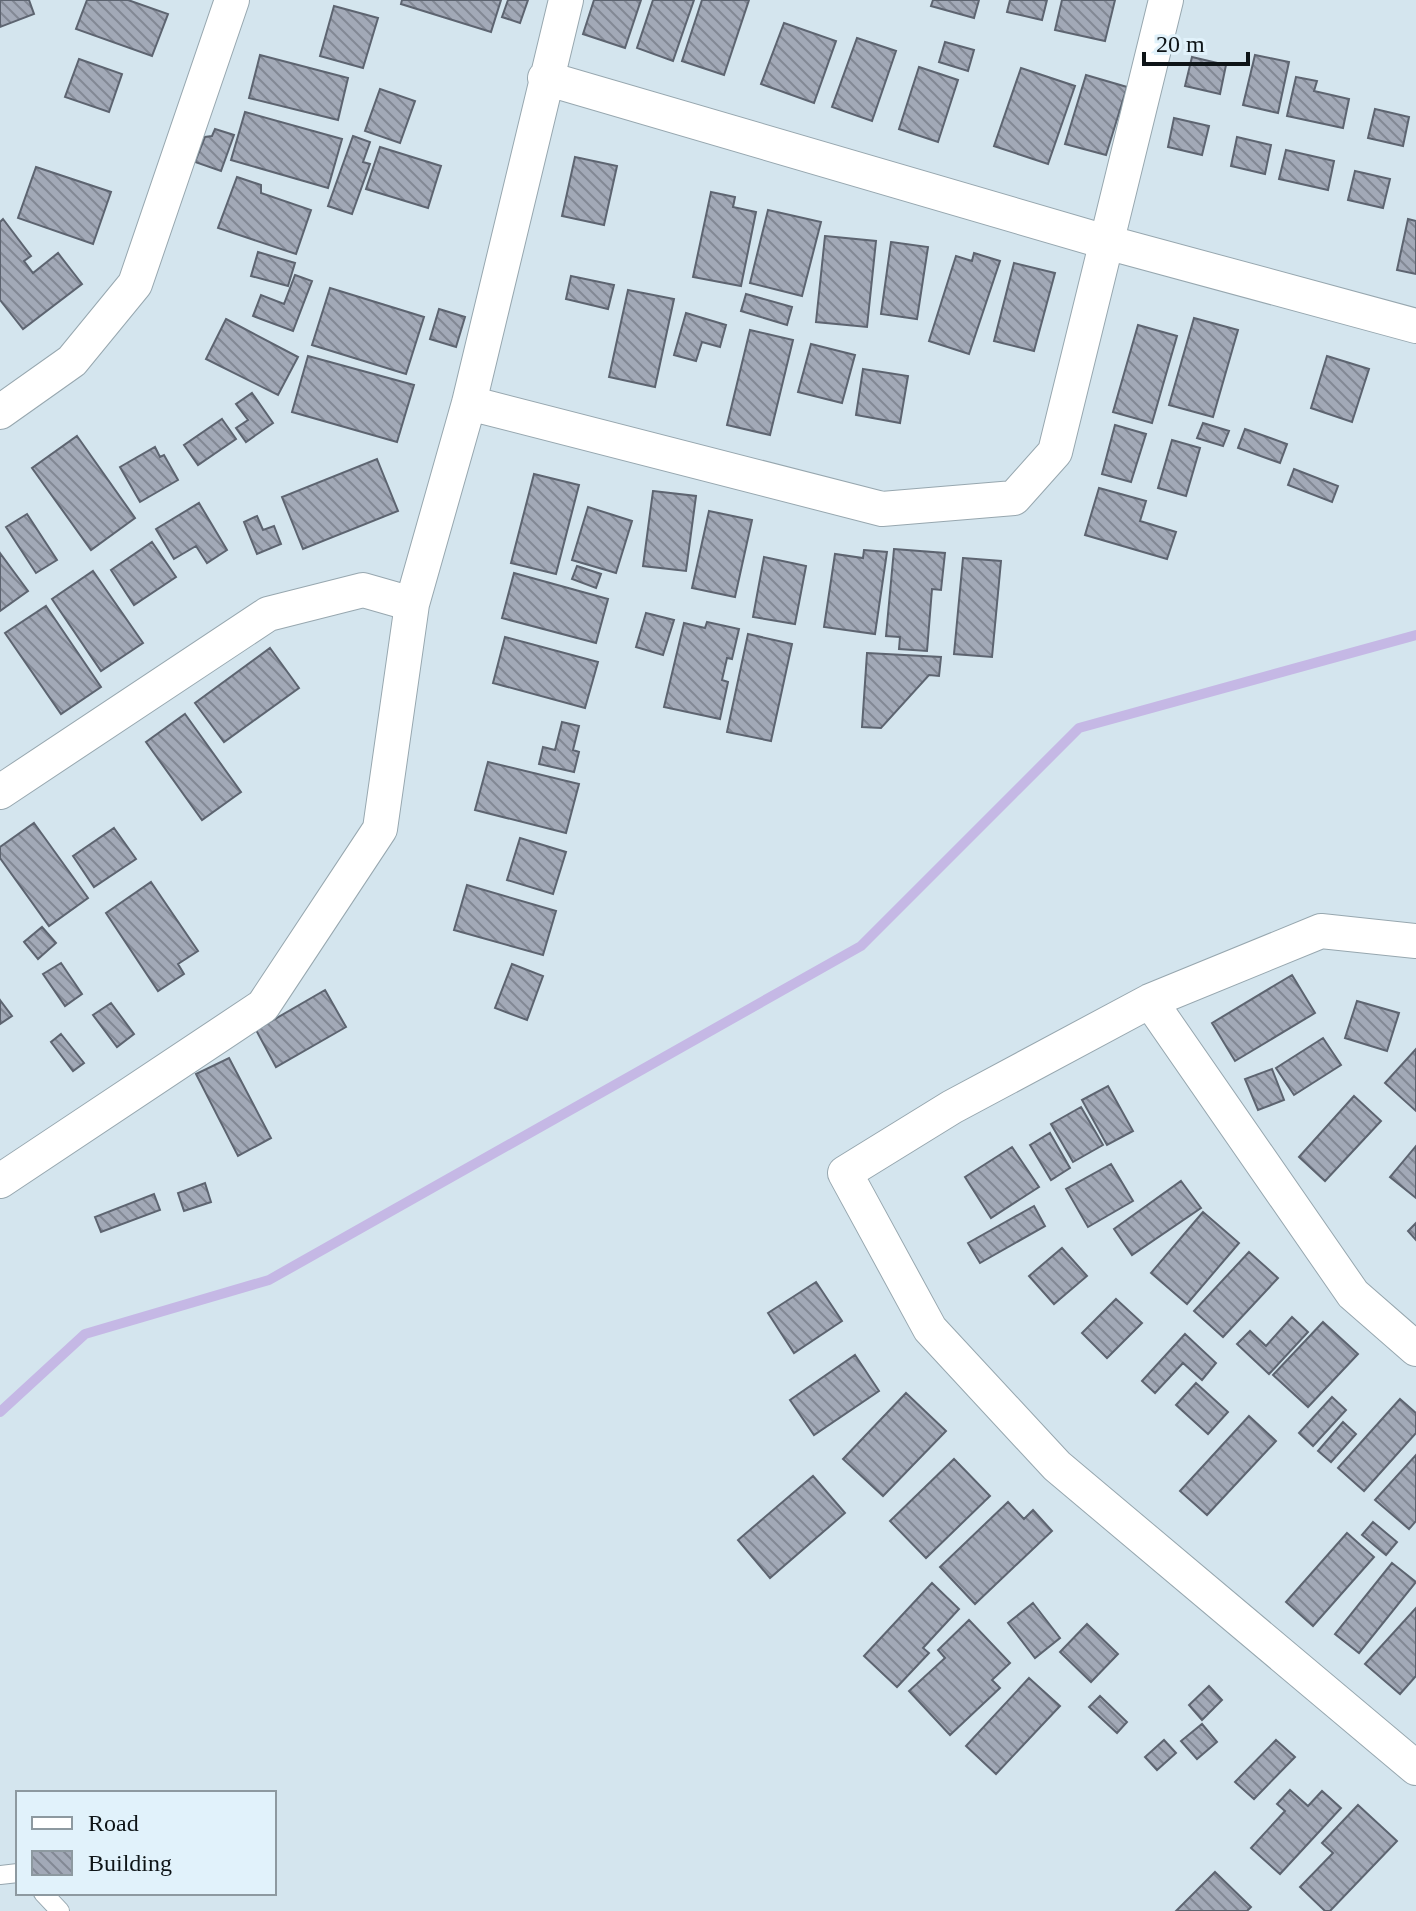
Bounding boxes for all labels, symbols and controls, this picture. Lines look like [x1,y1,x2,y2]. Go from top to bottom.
scale bar [1144,16,1248,66]
text: 20 m [1156,31,1205,57]
legend [16,1791,276,1895]
text: Road [88,1810,139,1836]
text: Building [88,1850,172,1876]

